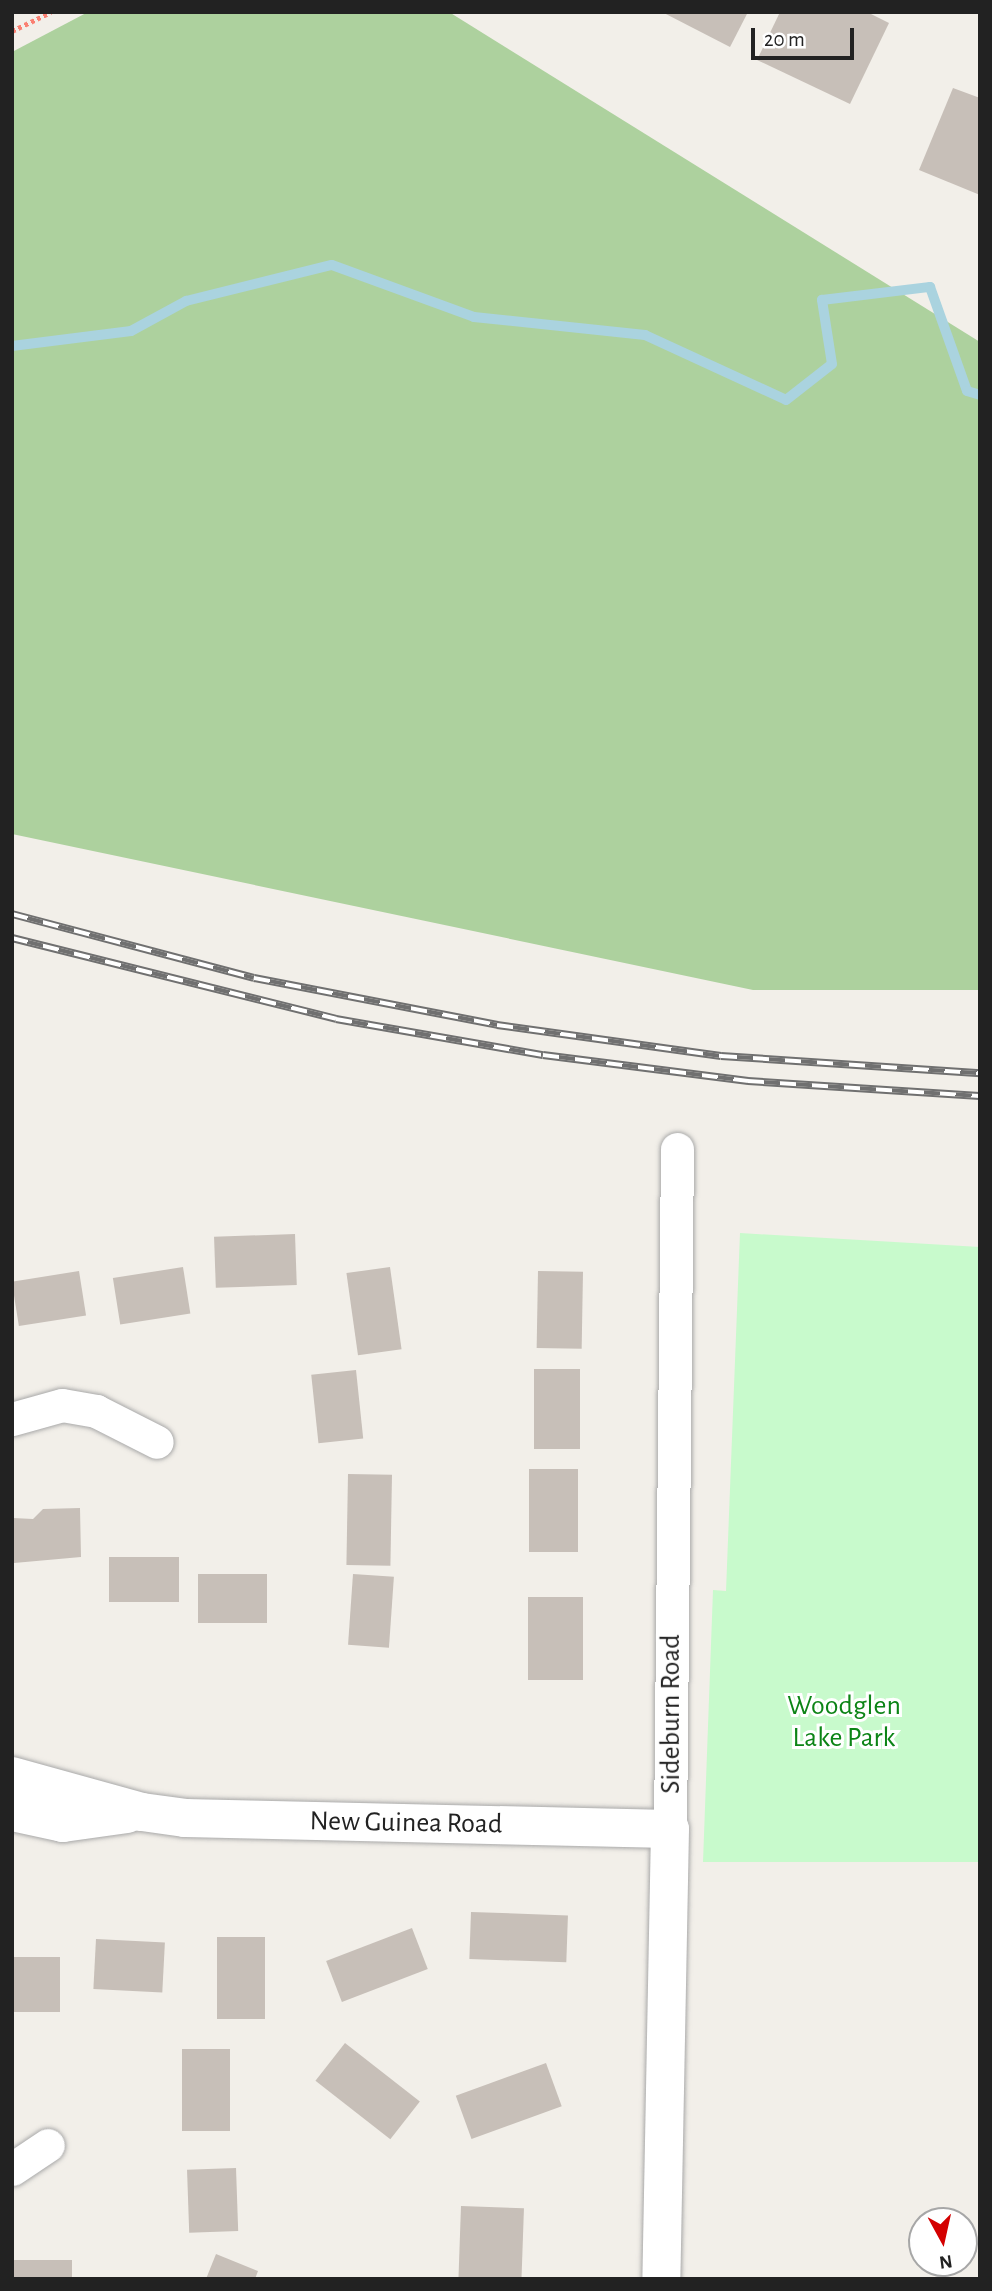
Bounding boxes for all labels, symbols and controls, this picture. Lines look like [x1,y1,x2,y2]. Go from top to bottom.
scale bar [754,14,857,58]
text: 20 m [764,29,805,50]
street label: Sideburn Road [654,1634,688,1794]
park label: Woodglen Lake Park [787,1689,901,1755]
street label: New Guinea Road [309,1805,503,1841]
north arrow [908,2207,978,2277]
text: N [938,2251,954,2272]

